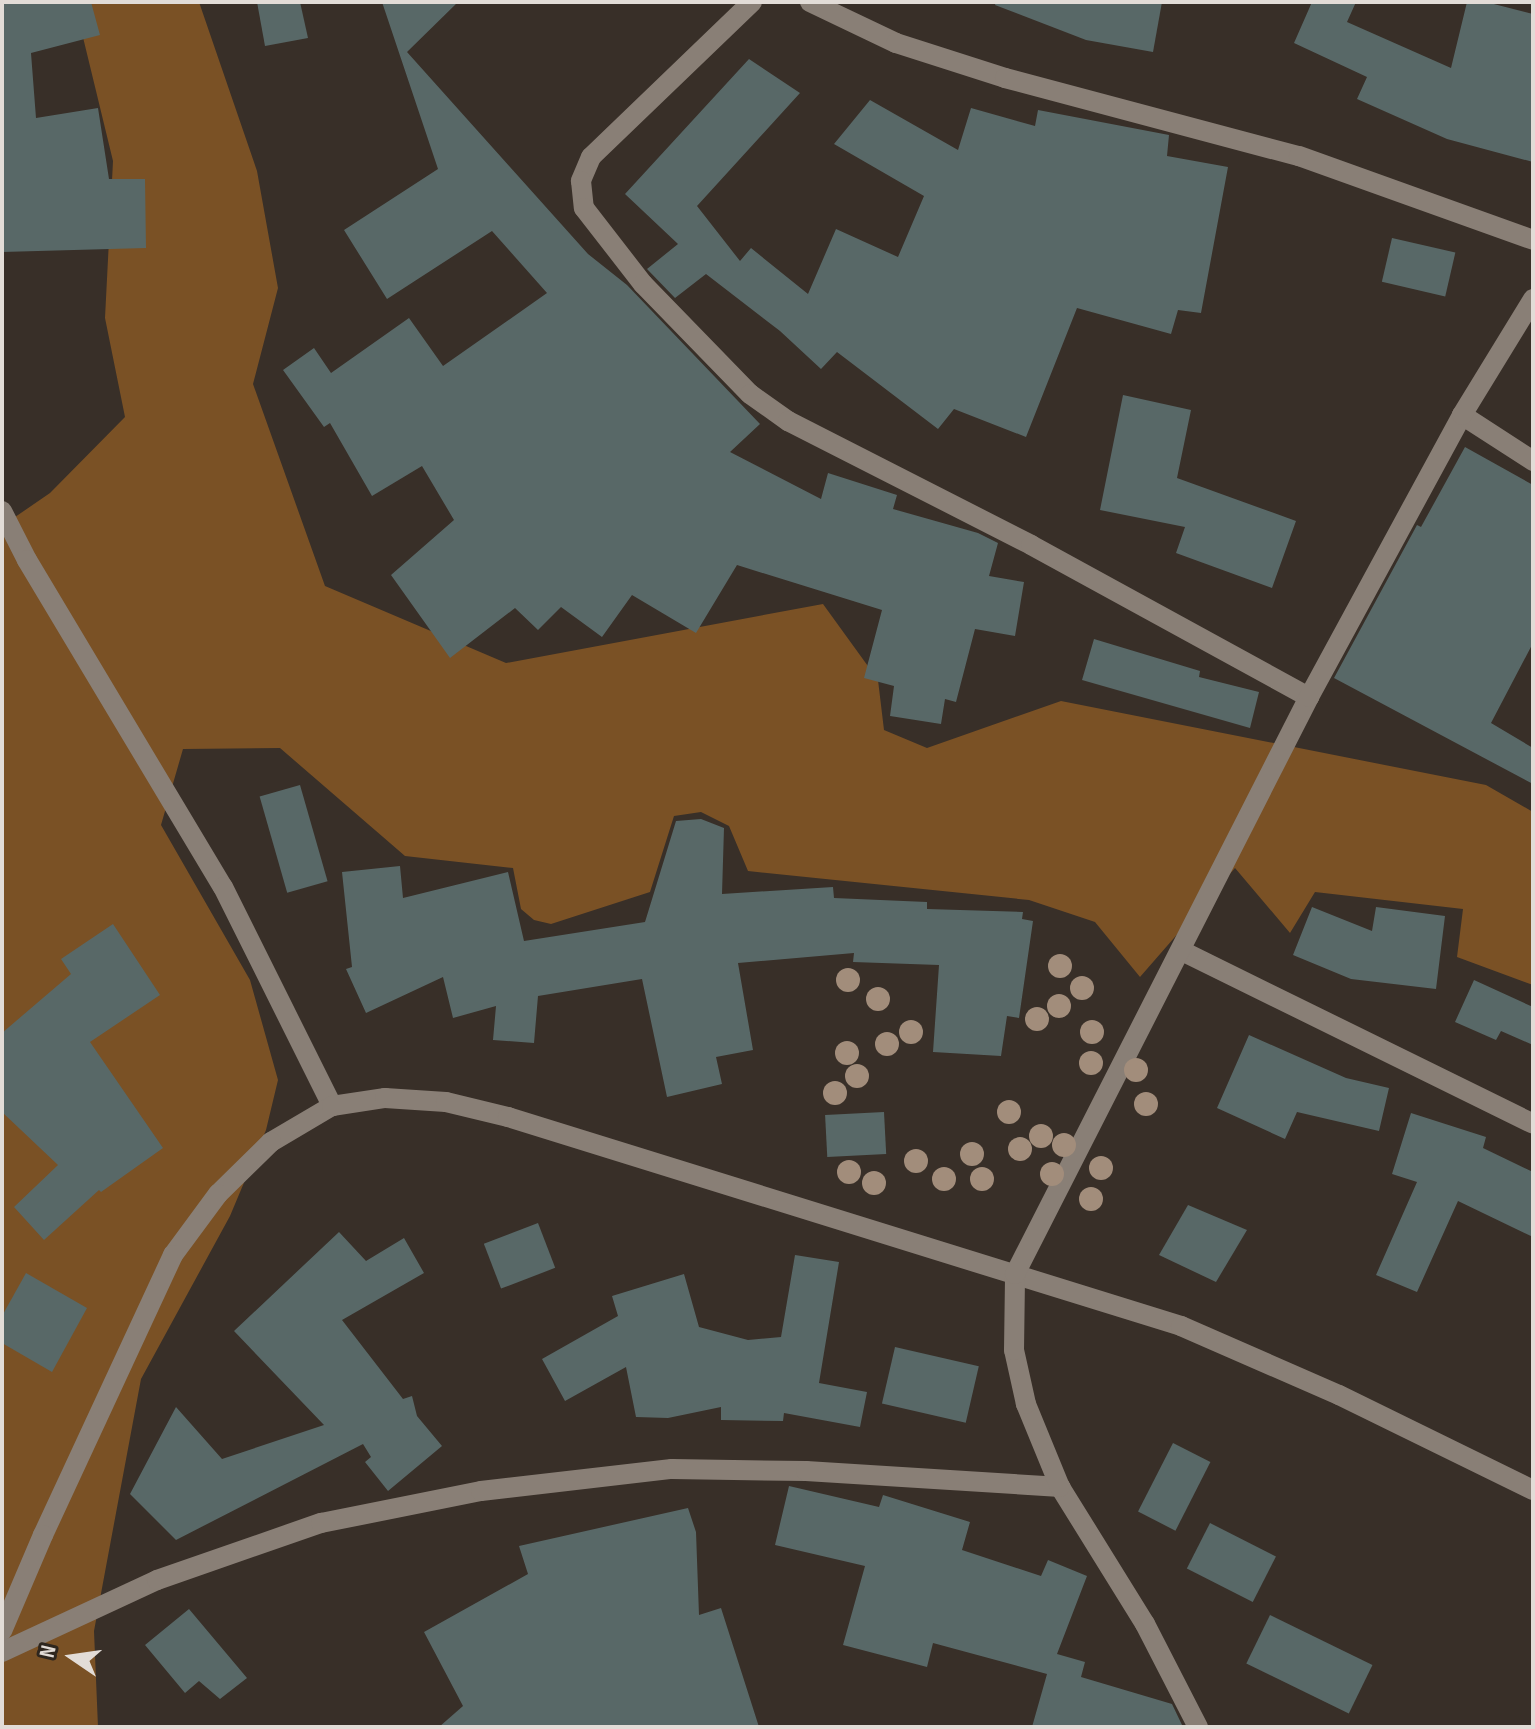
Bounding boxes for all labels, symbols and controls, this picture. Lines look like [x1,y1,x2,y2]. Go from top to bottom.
north arrow [32,1617,112,1697]
text: N [34,1643,63,1660]

